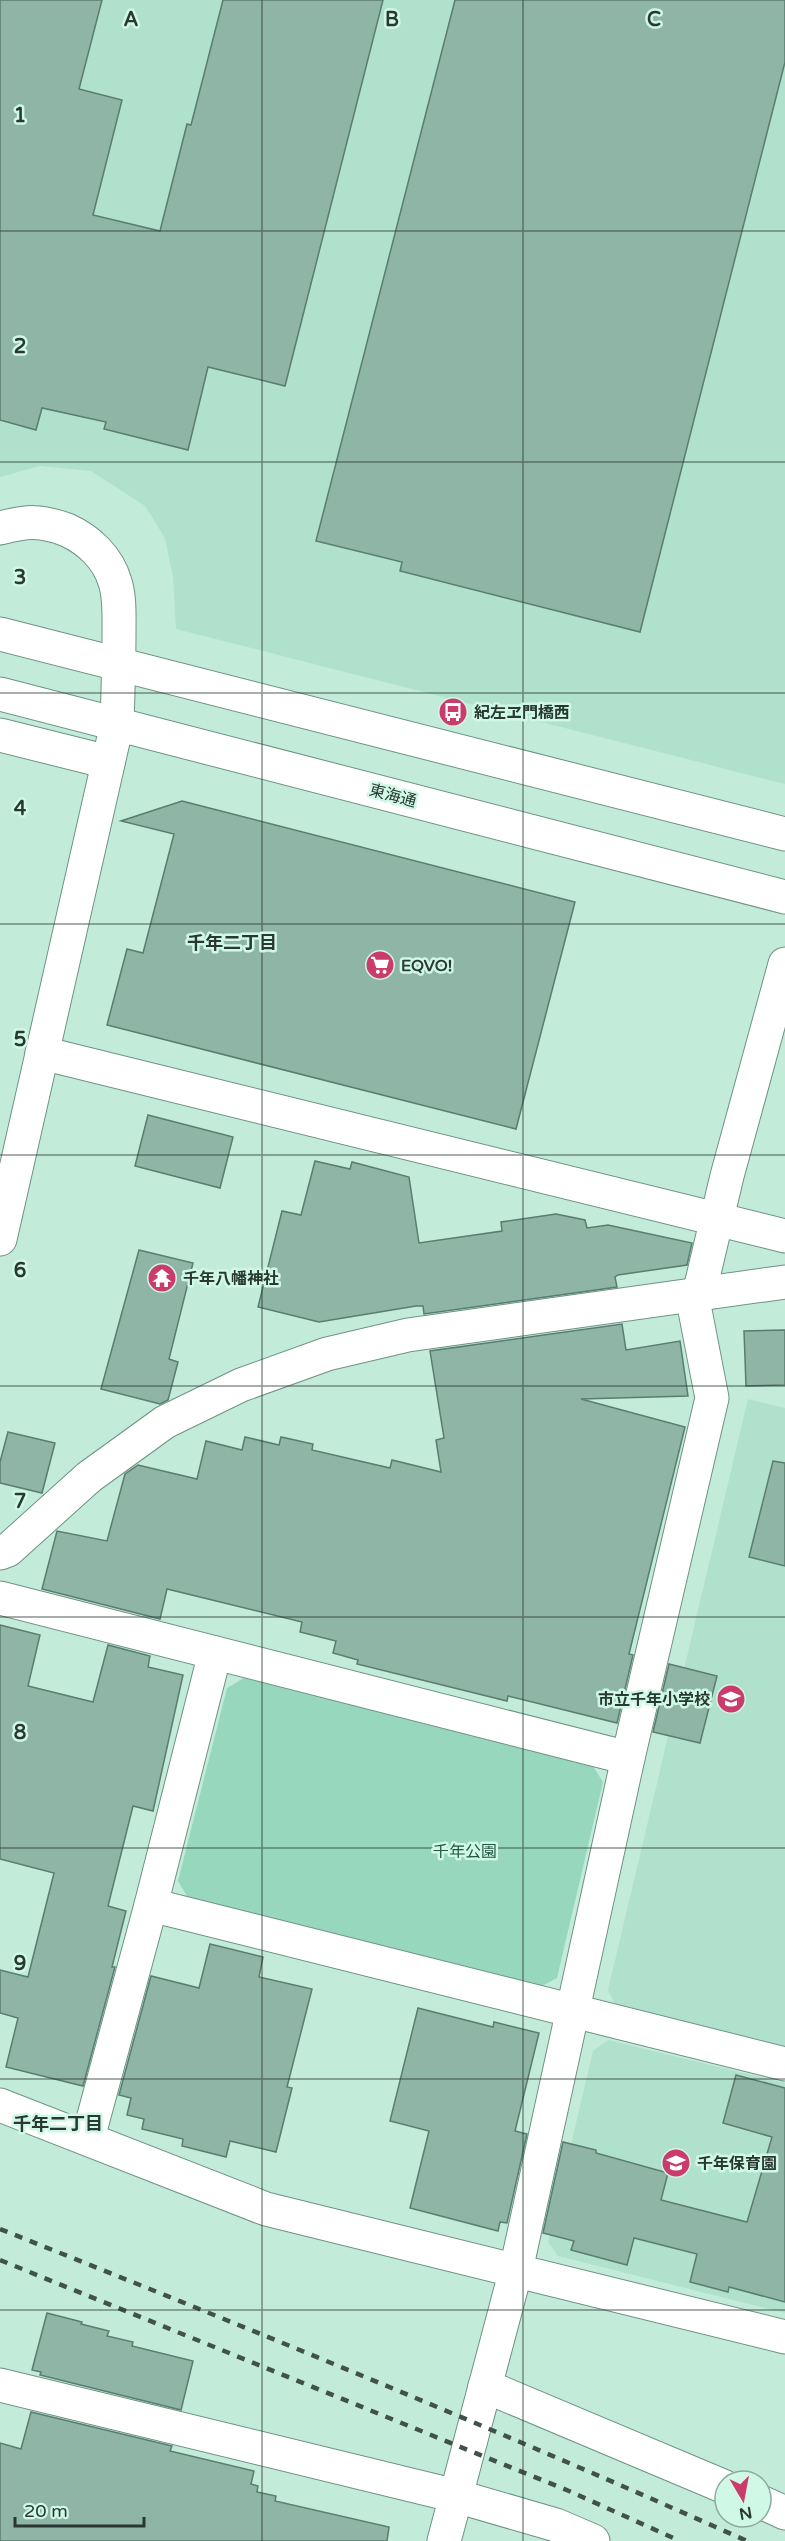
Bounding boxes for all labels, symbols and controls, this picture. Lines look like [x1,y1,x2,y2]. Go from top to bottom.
text: A [124,8,139,32]
text: B [385,8,399,32]
text: C [647,8,661,32]
text: 1 [14,104,26,128]
text: 2 [14,335,26,359]
text: 3 [14,566,26,590]
bus stop icon: 紀左ヱ門橋西 [437,696,469,728]
place label: 紀左ヱ門橋西 [474,703,570,723]
street label: 東海通 [367,780,419,812]
text: 4 [14,797,27,821]
district label: 千年二丁目 [187,932,277,954]
supermarket icon: EQVO! [364,949,396,981]
place label: EQVO! [401,956,452,976]
text: 5 [14,1028,26,1052]
text: 6 [14,1259,26,1283]
temple icon: 千年八幡神社 [146,1262,178,1294]
place label: 千年八幡神社 [183,1269,279,1289]
text: 7 [14,1490,26,1514]
school or university icon: 市立千年小学校 [715,1683,747,1715]
place label: 市立千年小学校 [598,1690,710,1710]
text: 8 [14,1721,26,1745]
park label: 千年公園 [433,1842,497,1862]
text: 9 [14,1952,26,1976]
district label: 千年二丁目 [13,2113,103,2135]
school or university icon: 千年保育園 [660,2147,692,2179]
place label: 千年保育園 [697,2154,777,2174]
north arrow [713,2469,773,2529]
scale bar [15,2490,144,2528]
text: 20 m [24,2500,68,2522]
text: N [737,2502,753,2524]

